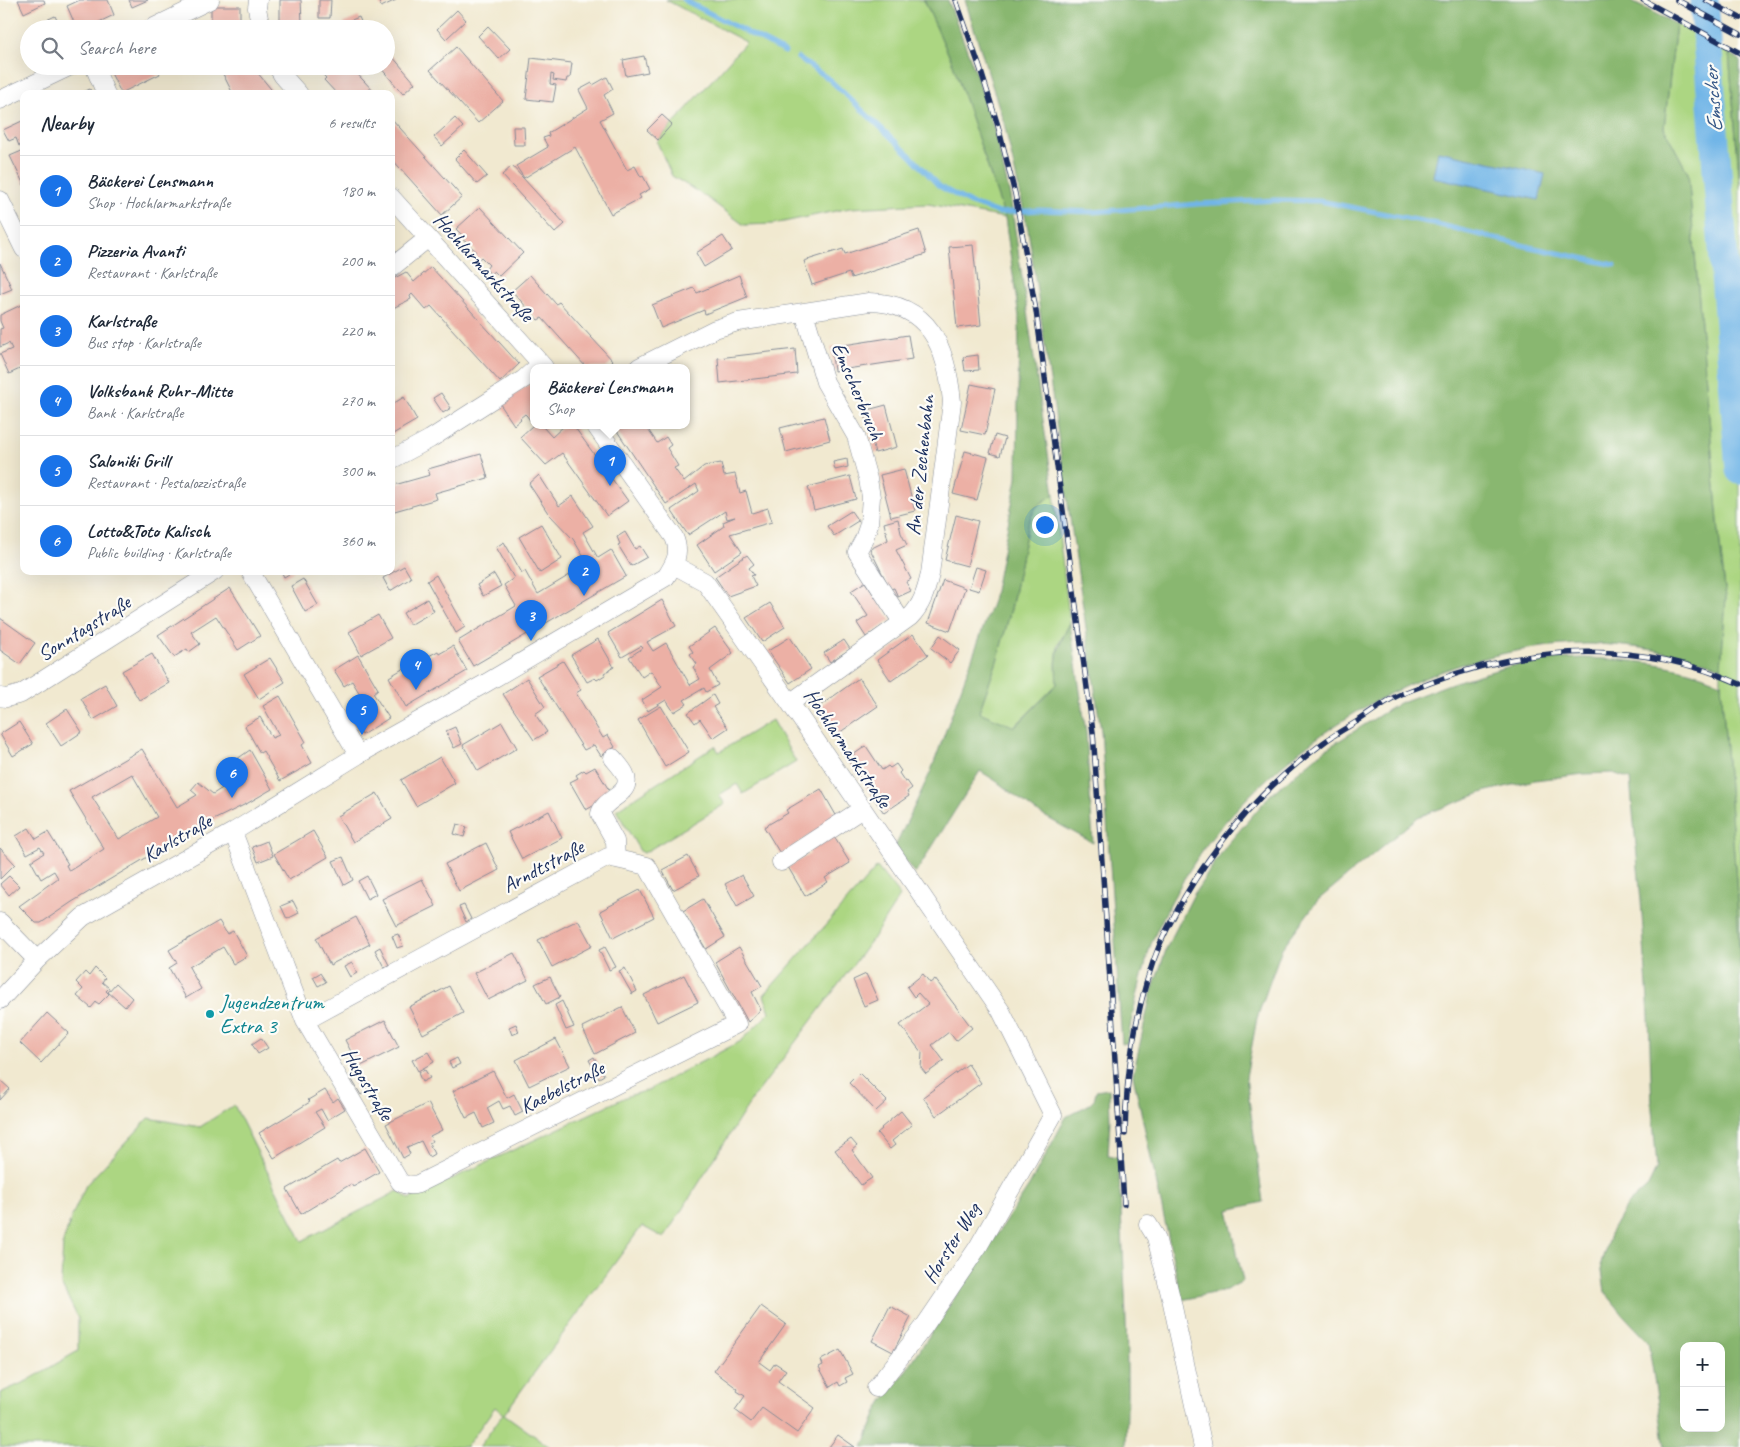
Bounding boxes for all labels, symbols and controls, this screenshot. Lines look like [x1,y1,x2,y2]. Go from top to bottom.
search box [20,20,395,75]
icon: search [38,34,66,62]
text: Search here [78,36,155,60]
water label: Emscher [1697,63,1729,133]
text: Nearby [40,110,93,136]
text: 6 results [328,113,375,133]
text: Bäckerei Lensmann [87,169,213,193]
text: 1 [52,181,60,201]
text: 180 m [341,181,375,201]
text: Shop · Hochlarmarkstraße [87,193,230,213]
street label: Hochlarmarkstraße [428,207,541,329]
text: Pizzeria Avanti [87,239,184,263]
text: 2 [52,251,60,271]
text: 200 m [341,251,375,271]
text: Restaurant · Karlstraße [87,263,217,283]
text: Karlstraße [87,309,156,333]
text: 3 [52,321,60,341]
text: 220 m [341,321,375,341]
text: Bus stop · Karlstraße [87,333,201,353]
street label: Emscherbruch [826,338,890,444]
popup [530,364,690,429]
text: Bäckerei Lensmann [547,375,673,399]
text: Volksbank Ruhr-Mitte [87,379,232,403]
text: 4 [52,391,60,411]
text: 270 m [341,391,375,411]
street label: An der Zechenbahn [900,392,940,536]
text: Shop [547,399,574,419]
text: Bank · Karlstraße [87,403,183,423]
pin: 1 [594,445,626,486]
text: Saloniki Grill [87,449,170,473]
text: 5 [53,461,59,481]
text: 300 m [341,461,375,481]
text: Restaurant · Pestalozzistraße [87,473,245,493]
your location [1032,512,1058,538]
text: Lotto&Toto Kalisch [87,519,210,543]
text: 6 [52,531,60,551]
text: 360 m [341,531,375,551]
text: Public building · Karlstraße [87,543,231,563]
pin: 2 [568,555,600,596]
street label: Sonntagstraße [33,588,137,667]
pin: 3 [515,600,547,641]
pin: 4 [400,649,432,690]
street label: Hochlarmarkstraße [799,683,899,814]
pin: 5 [346,694,378,735]
pin: 6 [216,757,248,798]
street label: Karlstraße [138,807,218,868]
street label: Arndtstraße [498,833,590,898]
place label: Jugendzentrum Extra 3 [219,989,325,1039]
marker: Jugendzentrum Extra 3 [204,1008,216,1020]
street label: Hugostraße [336,1043,401,1127]
street label: Kaebelstraße [515,1054,610,1119]
street label: Horster Weg [916,1197,987,1288]
map controls [1680,1342,1725,1432]
button: + [1680,1342,1725,1387]
button: − [1680,1387,1725,1432]

